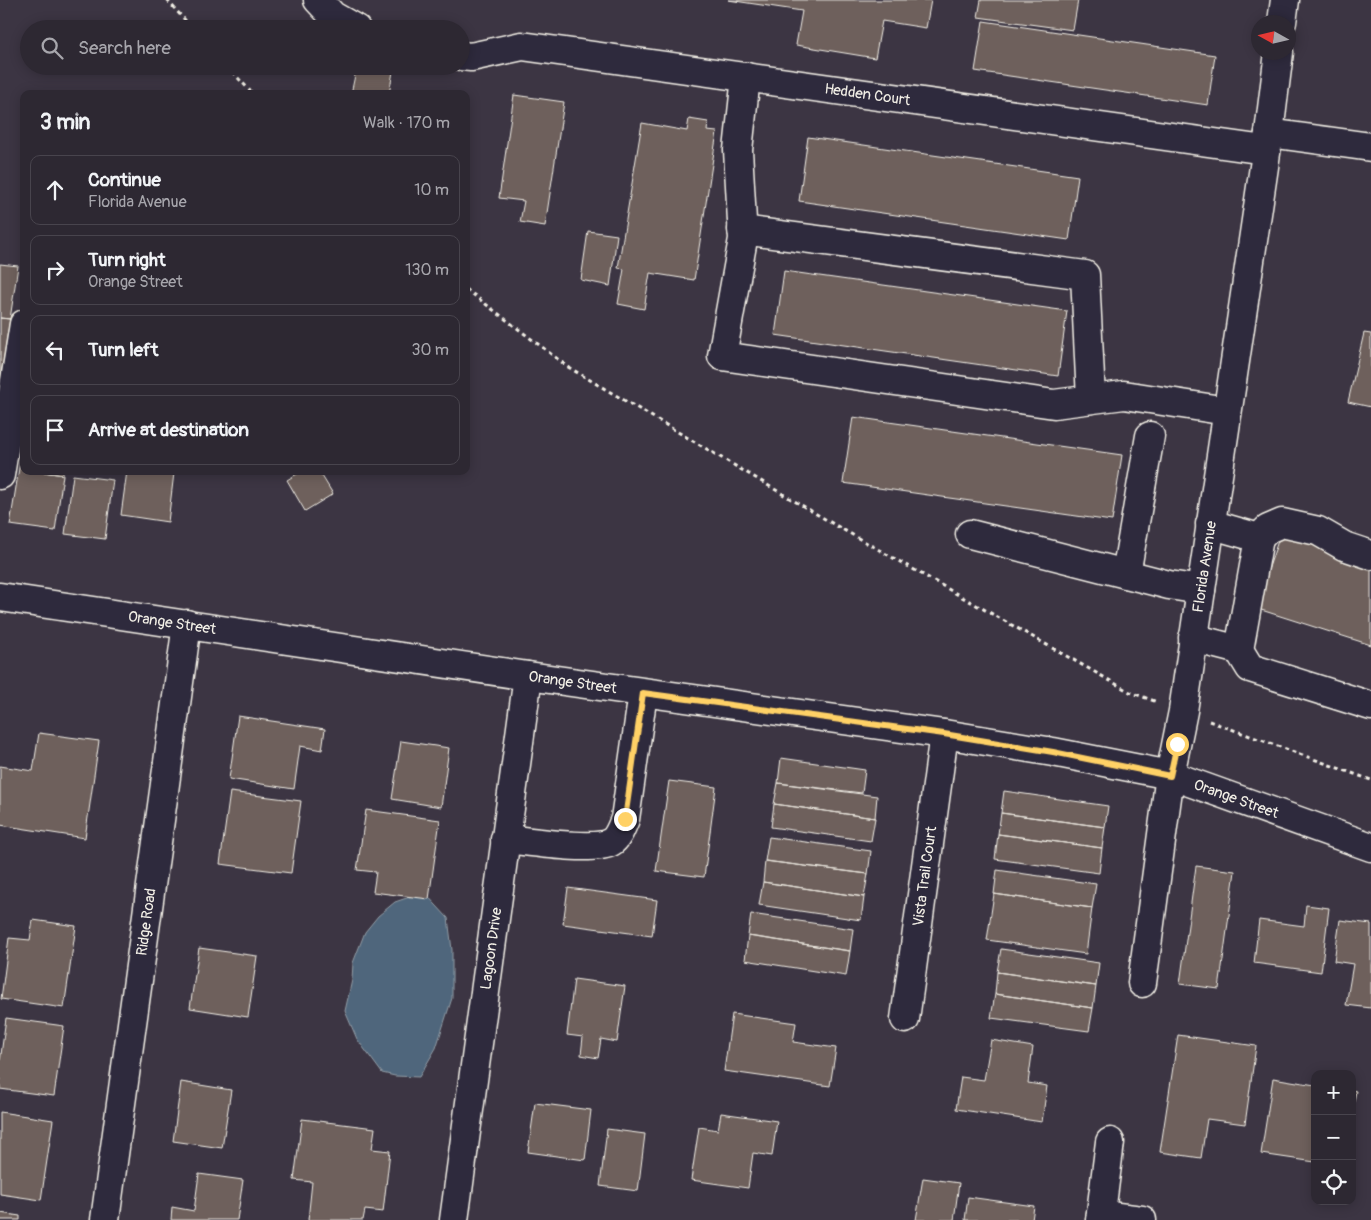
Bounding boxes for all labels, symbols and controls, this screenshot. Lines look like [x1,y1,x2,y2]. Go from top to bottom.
north arrow [1251,15,1296,60]
search box [20,20,470,75]
icon: search [38,34,66,62]
text: Search here [78,36,171,60]
street label: Hedden Court [823,79,912,110]
text: 3 min [40,109,90,136]
text: Walk · 170 m [363,113,450,133]
text: Continue [88,168,161,192]
icon: ahead [41,176,69,204]
text: 10 m [414,180,449,200]
text: Florida Avenue [88,192,187,212]
text: Turn right [88,248,166,272]
icon: right [41,256,69,284]
text: 130 m [405,260,449,280]
text: Orange Street [88,272,183,292]
icon: left [41,336,69,364]
text: Turn left [88,338,158,362]
text: 30 m [411,340,449,360]
icon: arrive [41,416,69,444]
text: Arrive at destination [88,418,249,442]
street label: Florida Avenue [1189,519,1221,614]
street label: Orange Street [127,607,218,639]
street label: Orange Street [527,667,619,698]
route start [1166,733,1189,756]
street label: Orange Street [1191,775,1282,823]
route end [614,808,637,831]
street label: Vista Trail Court [909,824,941,928]
street label: Ridge Road [132,887,161,957]
street label: Lagoon Drive [476,906,507,991]
map controls [1311,1070,1356,1205]
button: + [1311,1070,1356,1115]
button: − [1311,1115,1356,1160]
button: locate [1311,1160,1356,1205]

